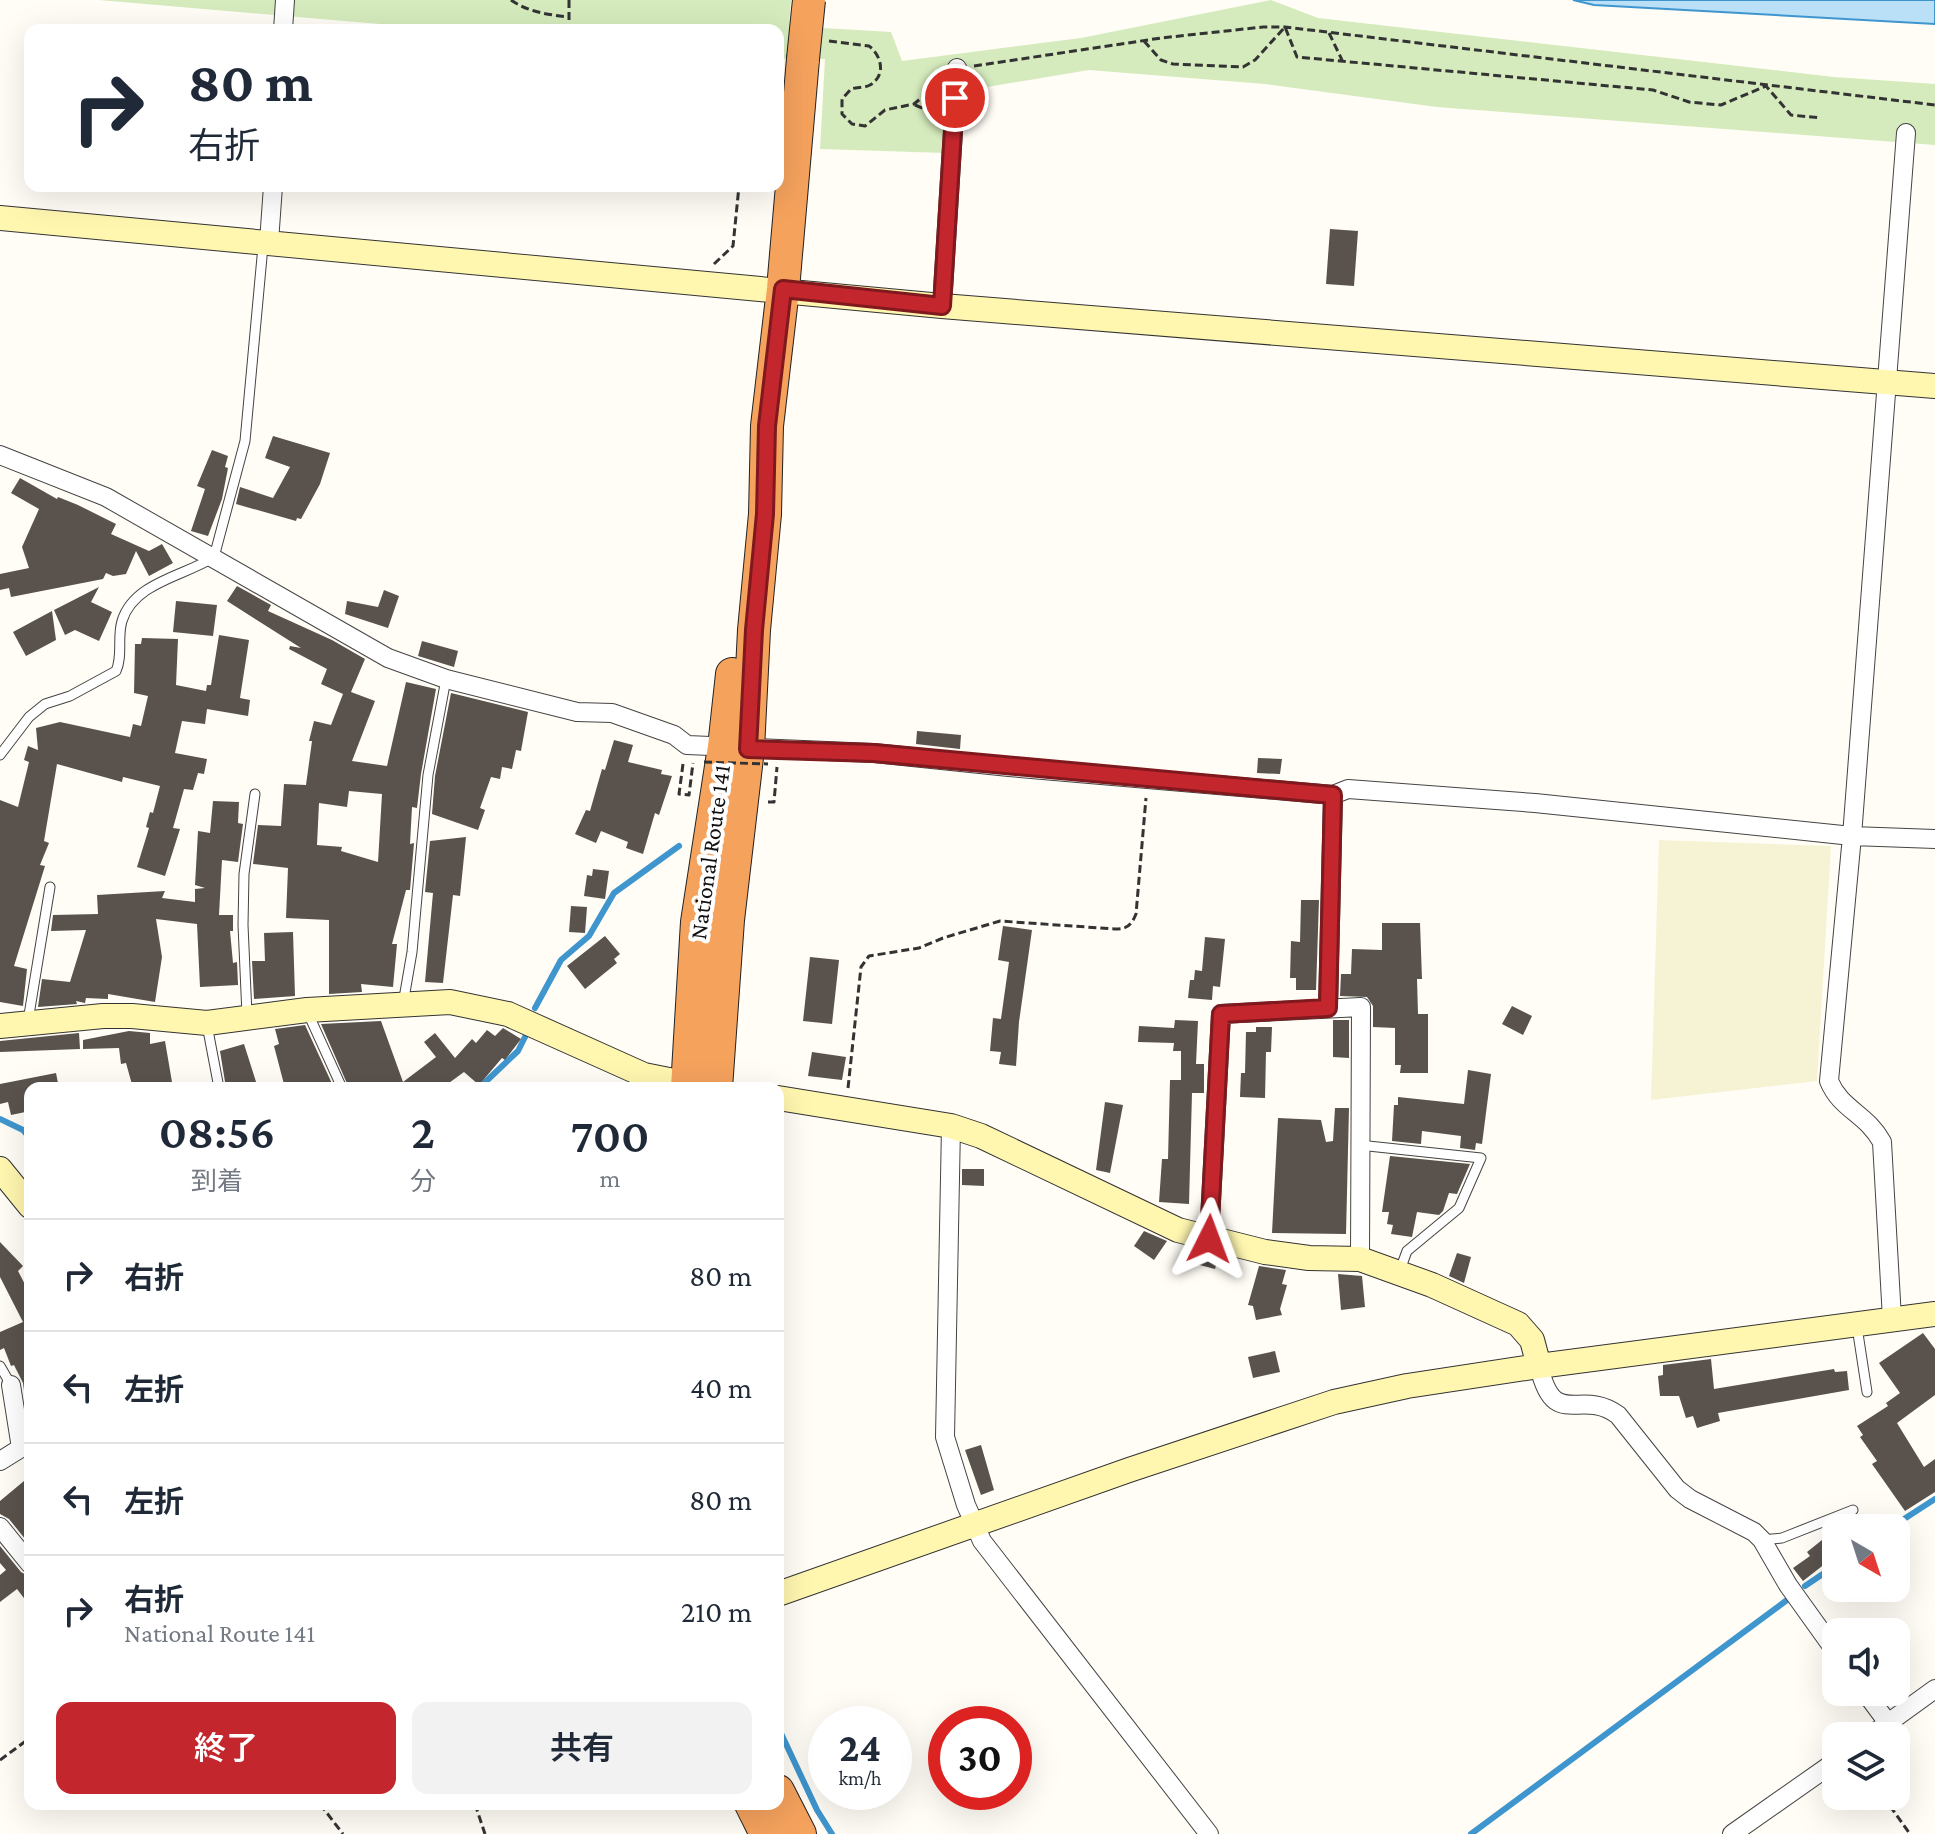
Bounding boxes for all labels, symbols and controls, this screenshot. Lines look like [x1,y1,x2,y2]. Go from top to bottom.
text: 80 m [188,51,313,113]
icon: right [56,56,160,160]
pin [921,64,989,132]
icon: arrive [933,76,977,120]
text: 右折 [188,126,260,166]
street label: National Route 141 [684,763,735,941]
text: 08:56 [159,1105,275,1158]
text: 2 [411,1105,435,1158]
text: 700 [571,1109,649,1162]
text: m [600,1164,620,1193]
text: 到着 [191,1167,243,1196]
text: 分 [410,1167,436,1196]
position arrow [1167,1197,1251,1281]
icon: right [56,1253,100,1297]
text: 80 m [689,1259,752,1292]
text: 右折 [124,1261,184,1294]
icon: left [56,1365,100,1409]
text: 40 m [690,1371,752,1404]
text: 左折 [124,1373,184,1406]
icon: left [56,1477,100,1521]
text: 80 m [689,1483,752,1516]
text: 左折 [124,1485,184,1518]
north arrow [1822,1514,1910,1602]
map controls [1822,1514,1910,1810]
text: 右折 [124,1583,184,1616]
icon: right [56,1589,100,1633]
text: 210 m [681,1595,752,1628]
button: sound [1822,1618,1910,1706]
text: National Route 141 [124,1619,315,1648]
button: 終了 [56,1702,396,1794]
button: 共有 [412,1702,752,1794]
speed limit sign: 30 [928,1706,1032,1810]
button: layers [1822,1722,1910,1810]
text: 24 [839,1725,881,1770]
text: km/h [838,1767,882,1789]

